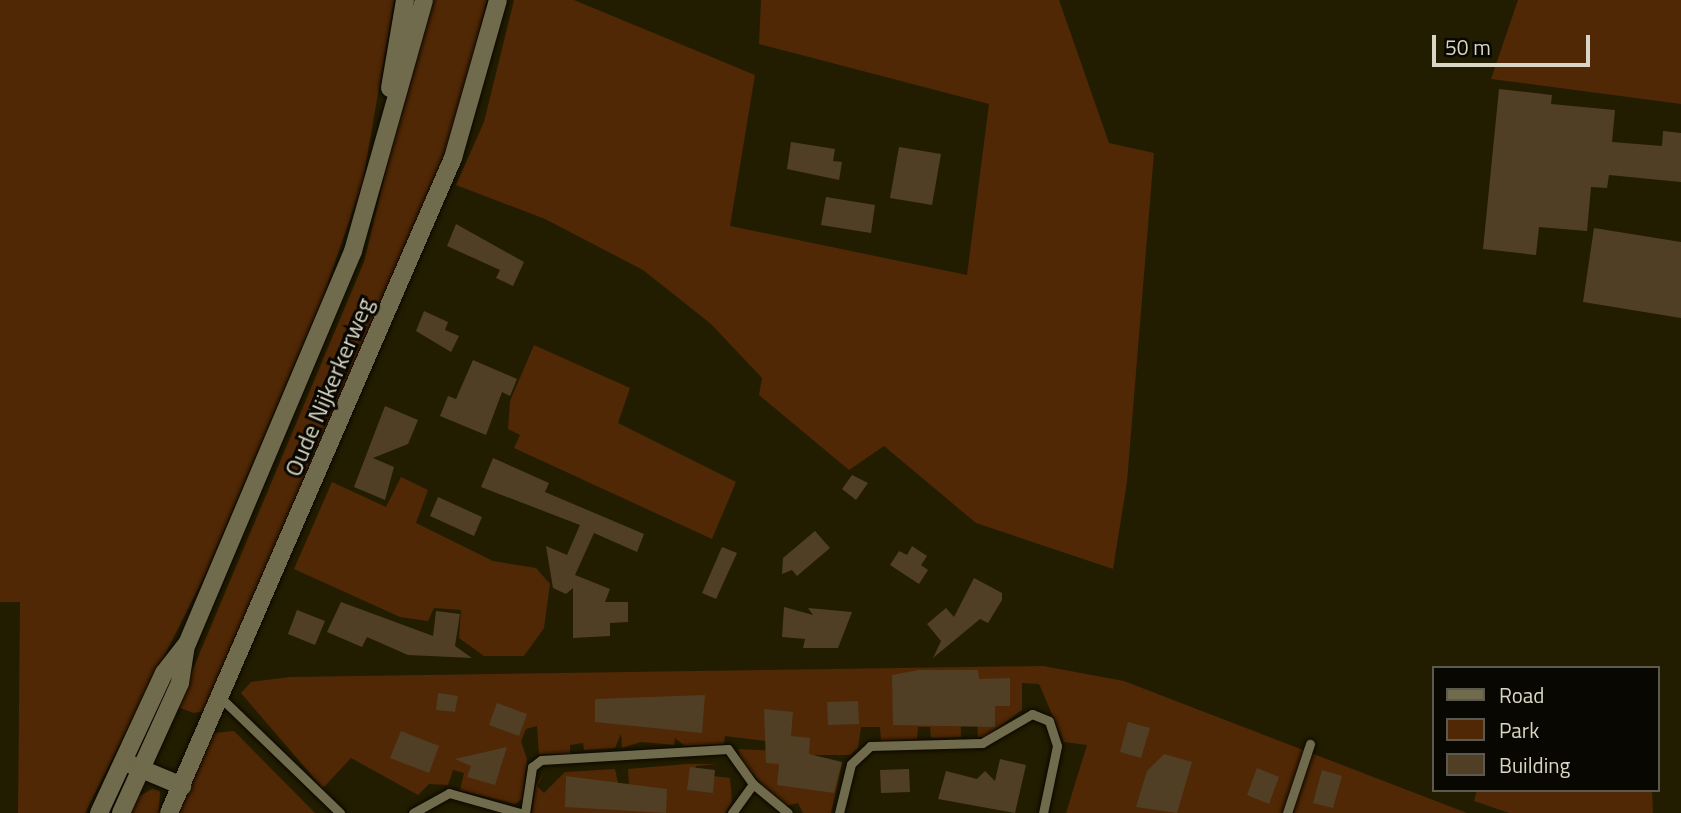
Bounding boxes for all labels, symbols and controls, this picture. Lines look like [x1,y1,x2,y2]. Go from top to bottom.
scale bar [1436,21,1594,65]
text: 50 m [1445,31,1491,63]
street label: Oude Nijkerkerweg [278,293,380,481]
legend [1432,666,1660,792]
text: Road [1499,679,1544,711]
text: Park [1499,714,1539,746]
text: Building [1499,749,1570,781]

